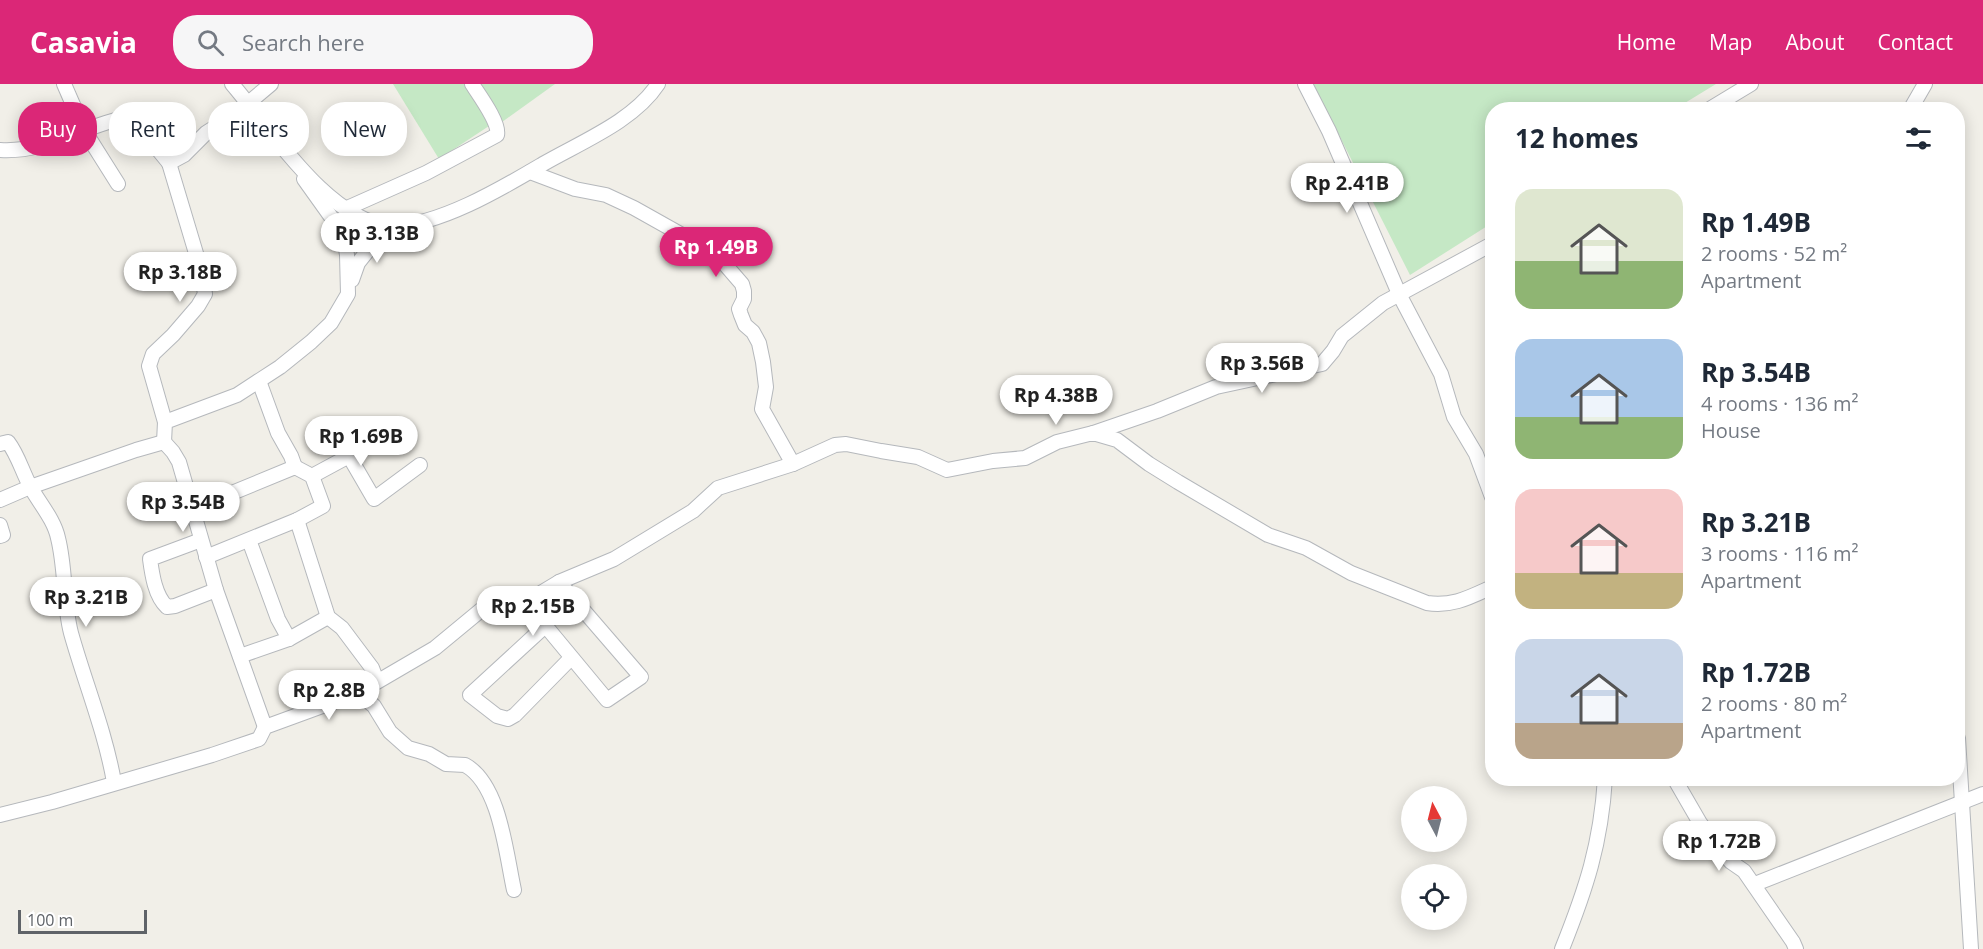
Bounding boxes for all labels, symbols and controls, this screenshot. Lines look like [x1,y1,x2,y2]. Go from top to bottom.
search box [173,15,593,69]
text: Casavia [30,23,137,61]
icon: search [194,26,227,59]
text: Search here [242,27,365,57]
text: Home [1617,28,1676,56]
text: Map [1709,28,1752,56]
text: About [1785,28,1845,56]
text: Contact [1878,28,1953,56]
chip: Buy [18,102,97,156]
chip: Rent [109,102,196,156]
chip: Filters [208,102,309,156]
chip: New [321,102,407,156]
text: 12 homes [1515,120,1639,156]
icon: filters [1902,122,1935,155]
pin: Rp 2.41B [1285,163,1409,214]
text: Rp 2.41B [1305,169,1389,196]
text: Rp 1.49B [1701,204,1811,240]
pin: Rp 3.13B [315,213,439,264]
icon: home [1563,213,1635,285]
text: Rp 3.13B [335,219,419,246]
pin: Rp 1.49B [654,227,778,278]
text: Rp 1.49B [674,233,758,260]
text: 2 rooms · 52 m² [1701,240,1847,267]
pin: Rp 3.18B [118,252,242,303]
text: Rp 3.18B [138,258,222,285]
text: Apartment [1701,267,1801,294]
pin: Rp 3.56B [1200,343,1324,394]
text: Rp 3.56B [1220,349,1304,376]
text: Rp 3.54B [1701,354,1811,390]
icon: home [1563,363,1635,435]
pin: Rp 4.38B [994,375,1118,426]
text: Rp 4.38B [1014,381,1098,408]
text: 4 rooms · 136 m² [1701,390,1859,417]
pin: Rp 1.69B [299,416,423,467]
text: House [1701,417,1761,444]
text: Rp 1.69B [319,422,403,449]
pin: Rp 3.54B [121,482,245,533]
text: Rp 3.54B [141,488,225,515]
text: Rp 3.21B [1701,504,1811,540]
icon: home [1563,513,1635,585]
text: 3 rooms · 116 m² [1701,540,1859,567]
text: Apartment [1701,567,1801,594]
pin: Rp 3.21B [24,577,148,628]
text: Rp 3.21B [44,583,128,610]
pin: Rp 2.15B [471,586,595,637]
text: Rp 2.15B [491,592,575,619]
text: Rp 1.72B [1701,654,1811,690]
icon: home [1563,663,1635,735]
pin: Rp 2.8B [274,670,384,721]
text: Rp 2.8B [292,676,366,703]
text: 2 rooms · 80 m² [1701,690,1847,717]
text: Apartment [1701,717,1801,744]
north arrow [1401,786,1467,852]
map controls [1401,786,1467,930]
pin: Rp 1.72B [1657,821,1781,872]
text: Rp 1.72B [1677,827,1761,854]
button: locate [1401,864,1467,930]
scale bar [18,907,147,934]
text: 100 m [27,909,73,931]

